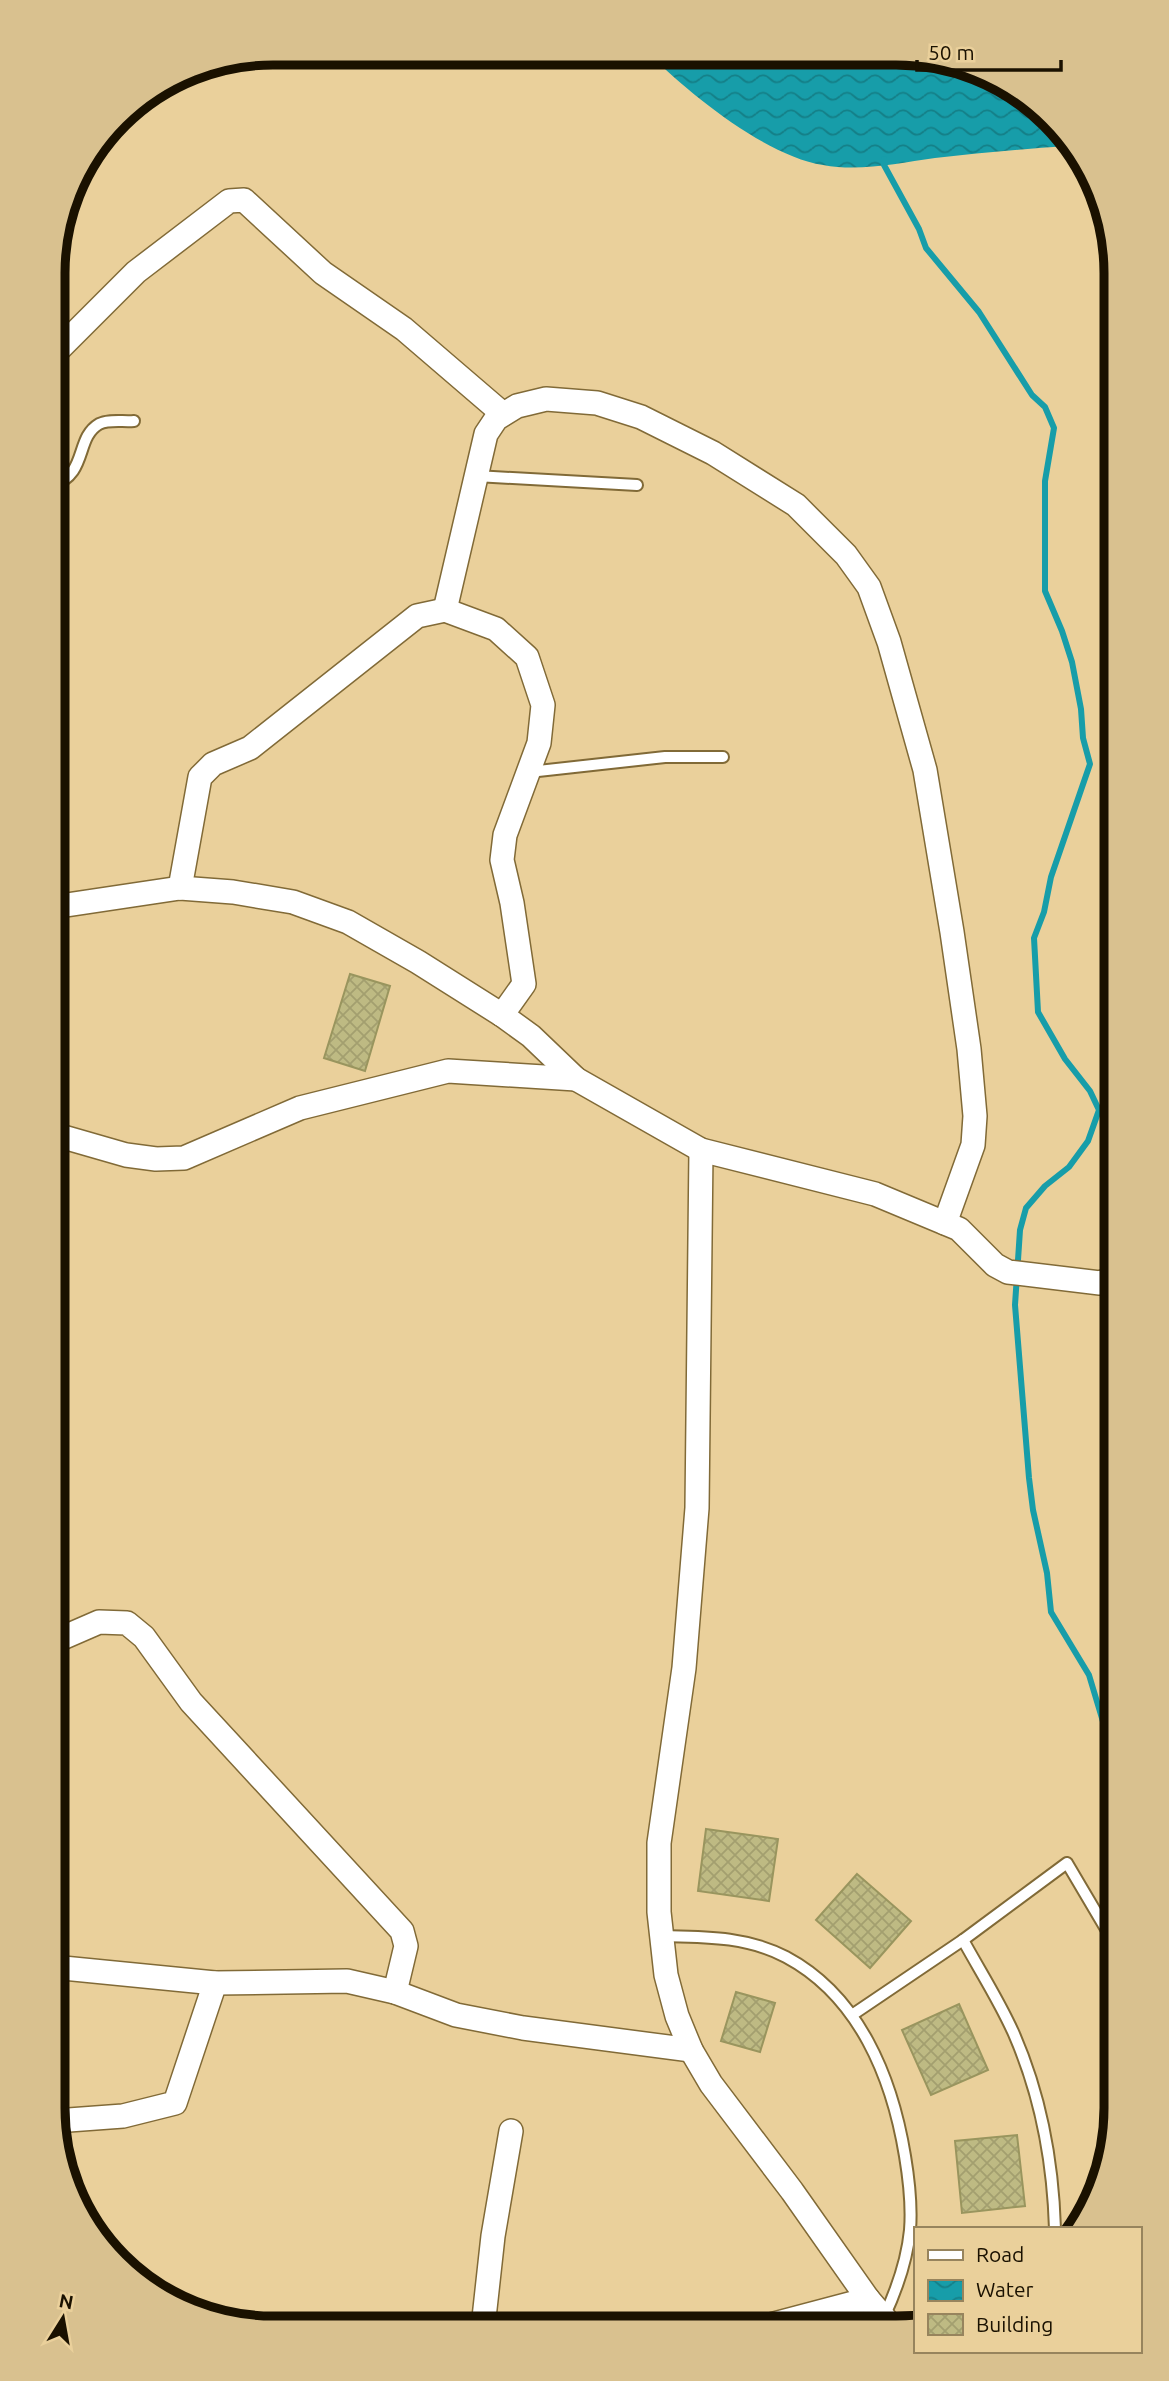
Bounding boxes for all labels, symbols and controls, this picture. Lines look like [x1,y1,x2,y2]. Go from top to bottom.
scale bar [917,28,1060,72]
text: 50 m [928,40,975,64]
legend [914,2227,1141,2353]
text: Road [976,2242,1024,2266]
text: Water [976,2277,1034,2301]
north arrow [28,2283,98,2353]
text: N [57,2289,75,2313]
text: Building [976,2312,1053,2336]

